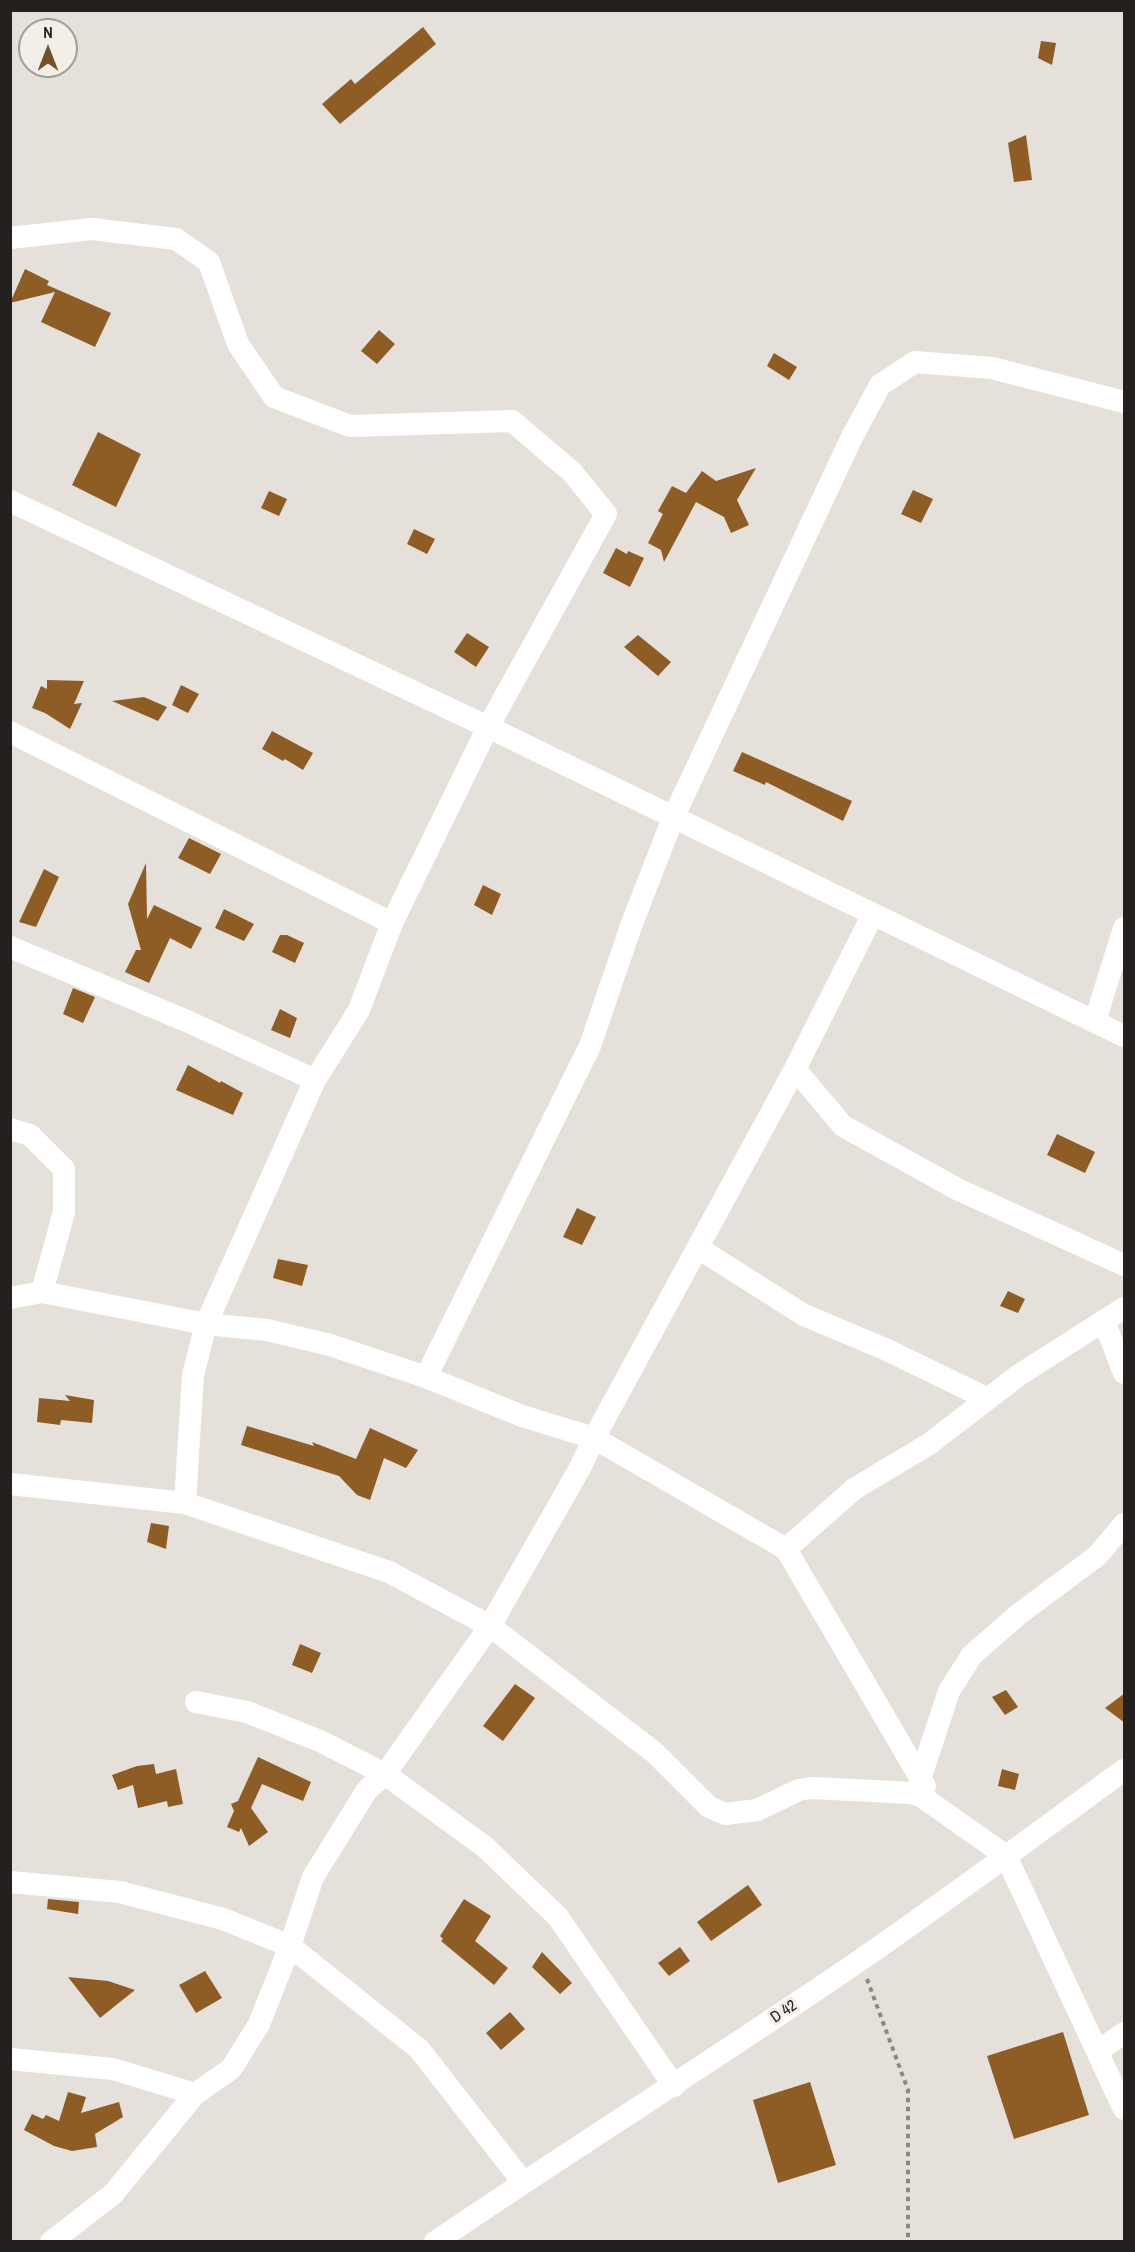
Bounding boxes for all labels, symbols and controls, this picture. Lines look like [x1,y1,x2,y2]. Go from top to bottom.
north arrow [18,18,78,78]
text: N [43,21,53,43]
street label: D 42 [767,1996,801,2028]

